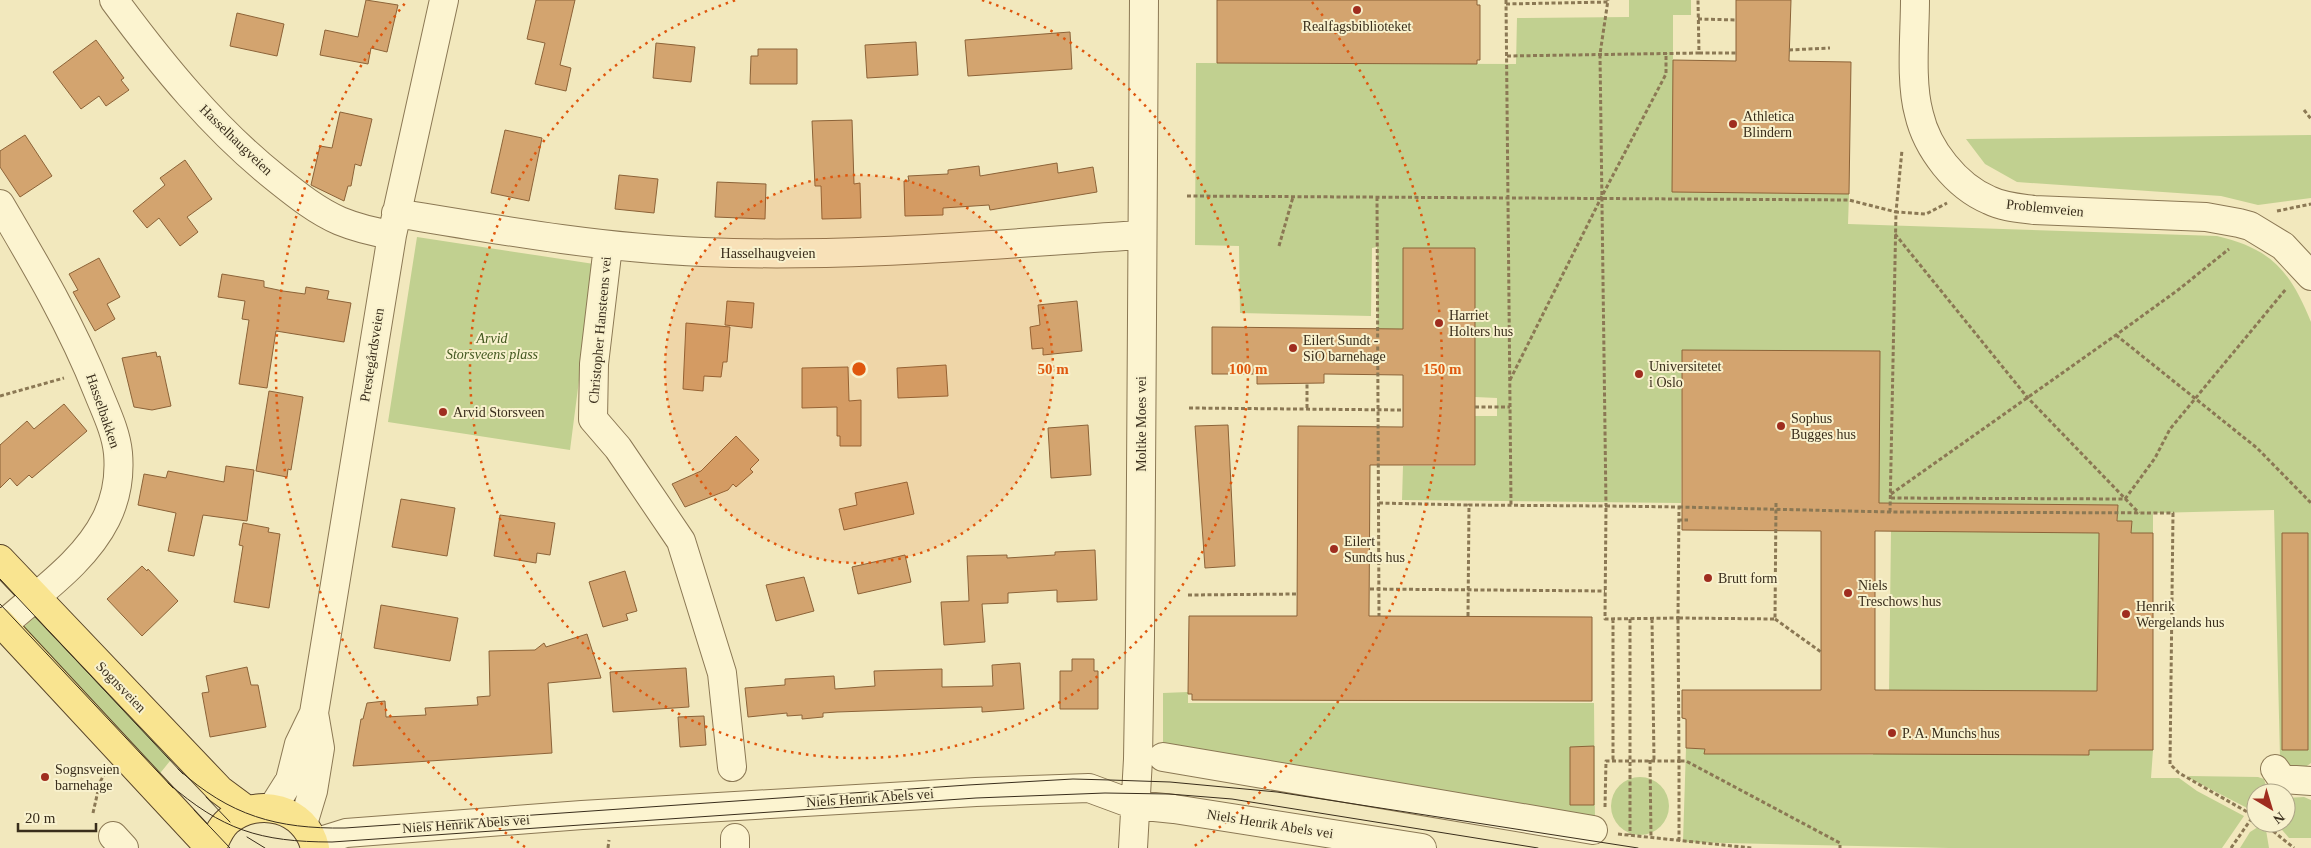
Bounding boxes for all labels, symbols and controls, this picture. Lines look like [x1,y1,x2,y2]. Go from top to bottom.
marker: Realfagsbiblioteket [1351,4,1363,16]
place label: Realfagsbiblioteket [1303,19,1412,34]
street label: Hasselhaugveien [197,102,275,178]
place label: Athletica Blindern [1743,109,1795,140]
marker: Athletica Blindern [1727,118,1739,130]
street label: Problemveien [2006,196,2084,220]
street label: Hasselhaugveien [721,246,815,261]
street label: Christopher Hansteens vei [586,256,614,404]
street label: Prestegårdsveien [357,307,387,403]
place label: Harriet Holters hus [1449,308,1513,339]
marker: Harriet Holters hus [1433,317,1445,329]
park label: Arvid Storsveens plass [446,331,539,362]
place label: Eilert Sundt - SiO barnehage [1303,333,1386,364]
marker: Eilert Sundt - SiO barnehage [1287,342,1299,354]
place label: Universitetet i Oslo [1649,359,1721,390]
centre of rings [850,360,868,378]
text: 50 m [1037,361,1069,377]
text: 100 m [1229,361,1268,377]
text: 150 m [1423,361,1462,377]
marker: Universitetet i Oslo [1633,368,1645,380]
street label: Hasselbakken [83,372,123,450]
street label: Moltke Moes vei [1134,376,1149,472]
place label: Arvid Storsveen [453,405,544,420]
marker: Arvid Storsveen [437,406,449,418]
place label: Sophus Bugges hus [1791,411,1856,442]
marker: Sophus Bugges hus [1775,420,1787,432]
place label: Eilert Sundts hus [1344,534,1405,565]
marker: Eilert Sundts hus [1328,543,1340,555]
place label: Brutt form [1718,571,1778,586]
marker: Brutt form [1702,572,1714,584]
place label: Niels Treschows hus [1858,578,1941,609]
marker: Niels Treschows hus [1842,587,1854,599]
place label: Henrik Wergelands hus [2136,599,2224,630]
marker: Henrik Wergelands hus [2120,608,2132,620]
street label: Sognsveien [93,659,149,715]
place label: P. A. Munchs hus [1902,726,2000,741]
marker: P. A. Munchs hus [1886,727,1898,739]
place label: Sognsveien barnehage [55,762,120,793]
marker: Sognsveien barnehage [39,771,51,783]
north arrow [2246,783,2296,833]
street label: Niels Henrik Abels vei [806,786,934,810]
scale bar [18,800,95,832]
street label: Niels Henrik Abels vei [1206,807,1334,841]
text: N [2270,809,2287,827]
text: 20 m [25,810,56,826]
street label: Niels Henrik Abels vei [402,812,530,836]

